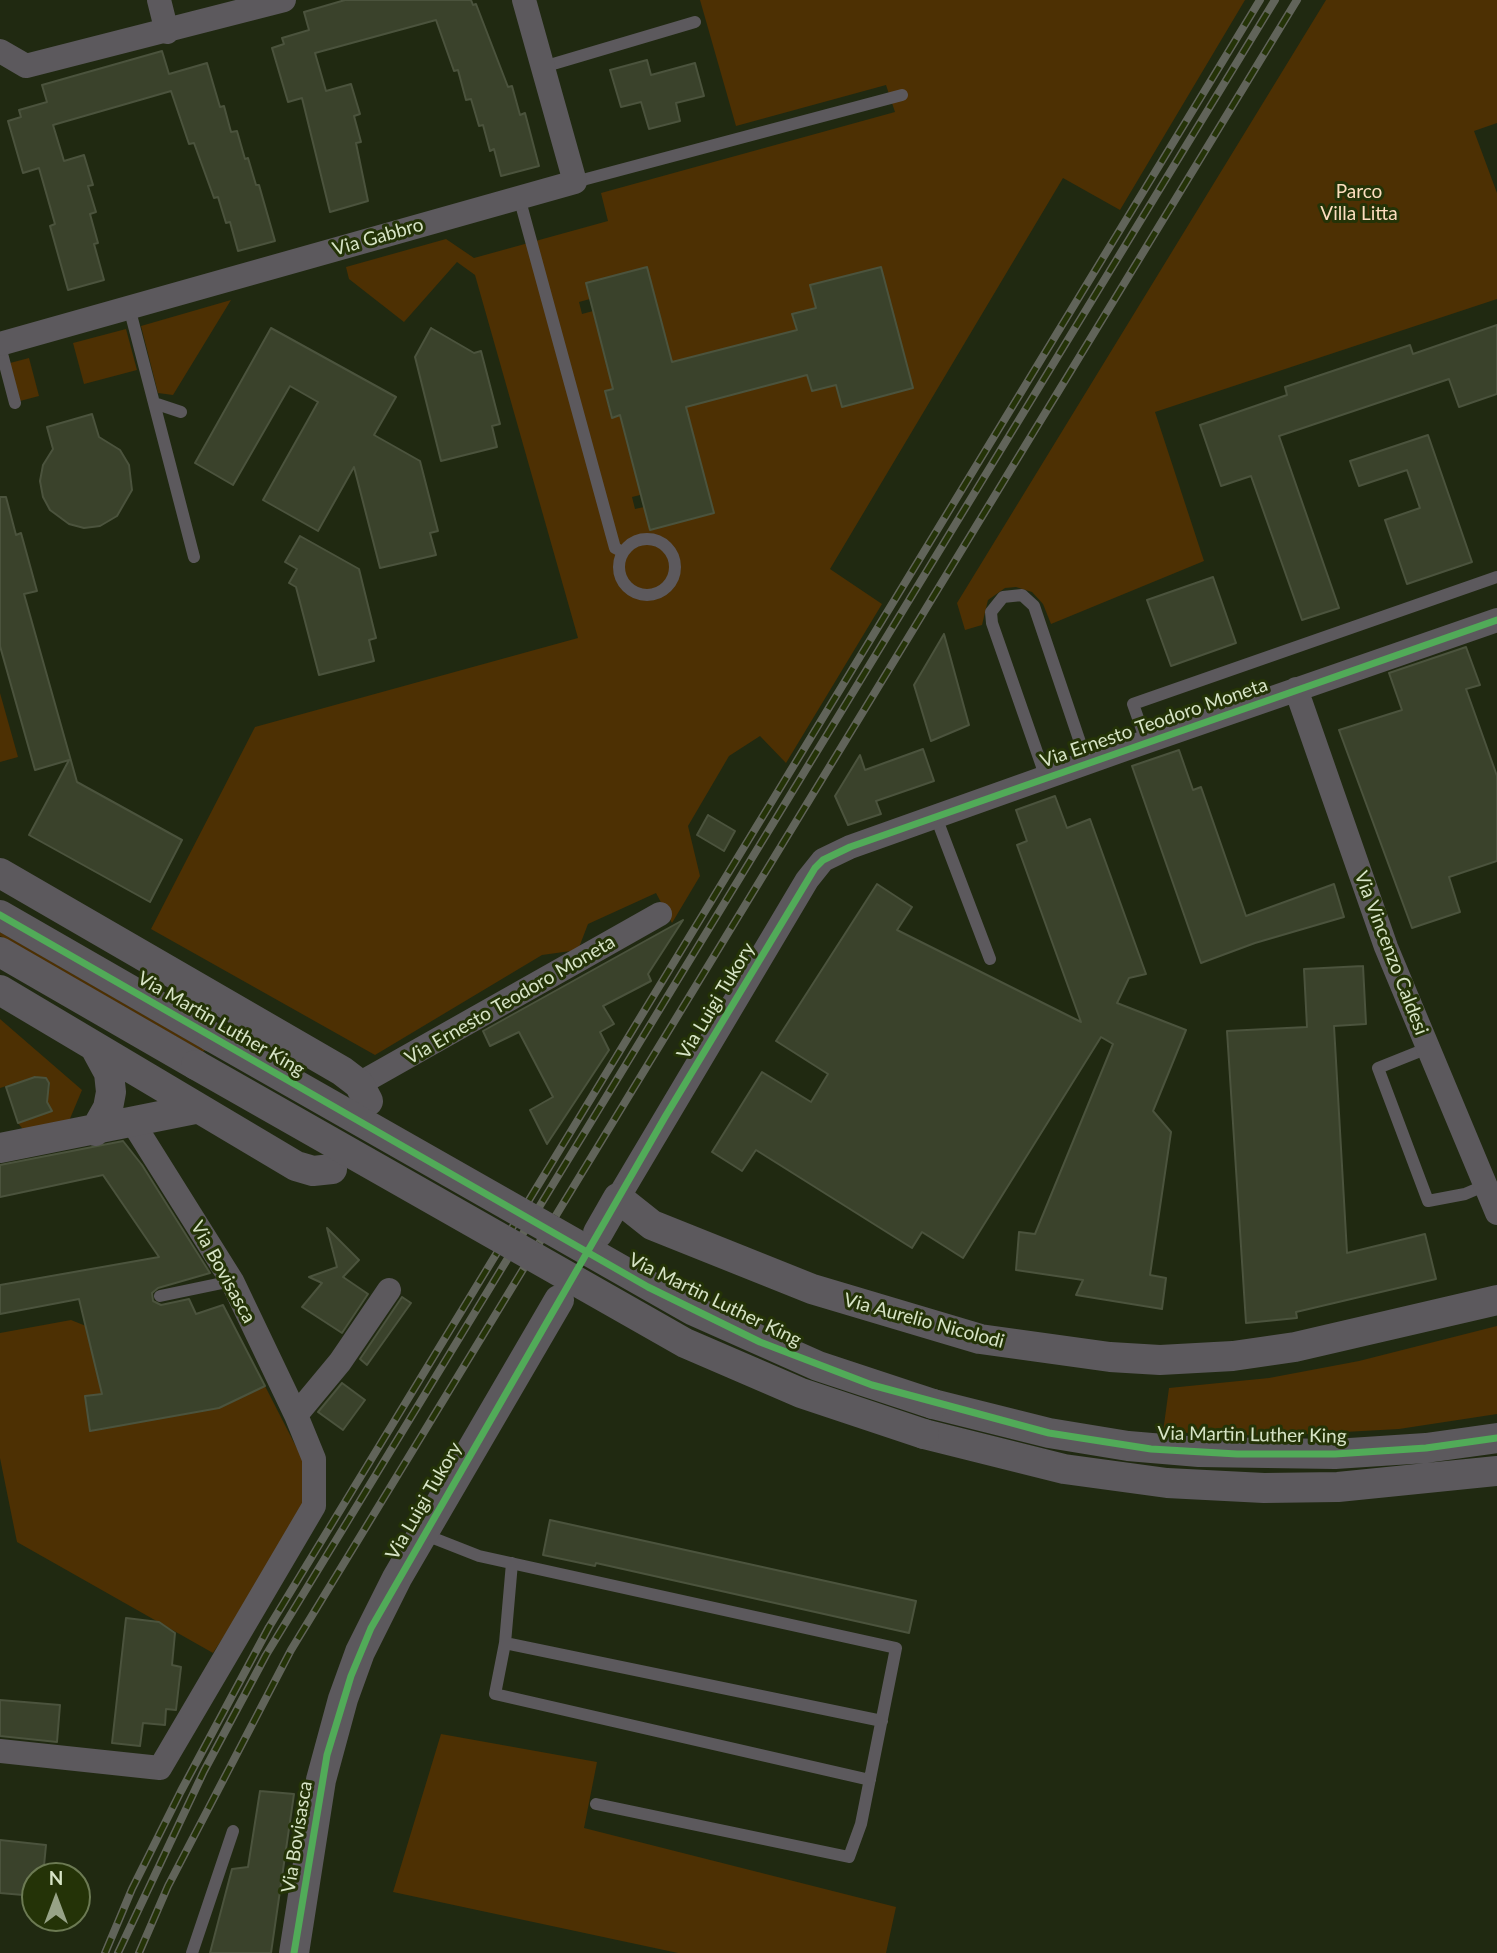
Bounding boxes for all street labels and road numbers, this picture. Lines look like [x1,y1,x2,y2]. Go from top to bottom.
street label: Via Gabbro [330,213,426,261]
street label: Via Ernesto Teodoro Moneta [1037,673,1271,773]
street label: Via Vincenzo Caldesi [1349,868,1433,1038]
street label: Via Ernesto Teodoro Moneta [401,930,619,1070]
street label: Via Luigi Tukory [672,939,760,1063]
street label: Via Martin Luther King [133,967,309,1081]
street label: Via Bovisasca [186,1217,260,1327]
street label: Via Martin Luther King [625,1248,805,1352]
street label: Via Aurelio Nicolodi [841,1289,1007,1353]
street label: Via Martin Luther King [1157,1422,1347,1448]
street label: Via Luigi Tukory [381,1438,467,1564]
street label: Via Bovisasca [277,1779,317,1895]

